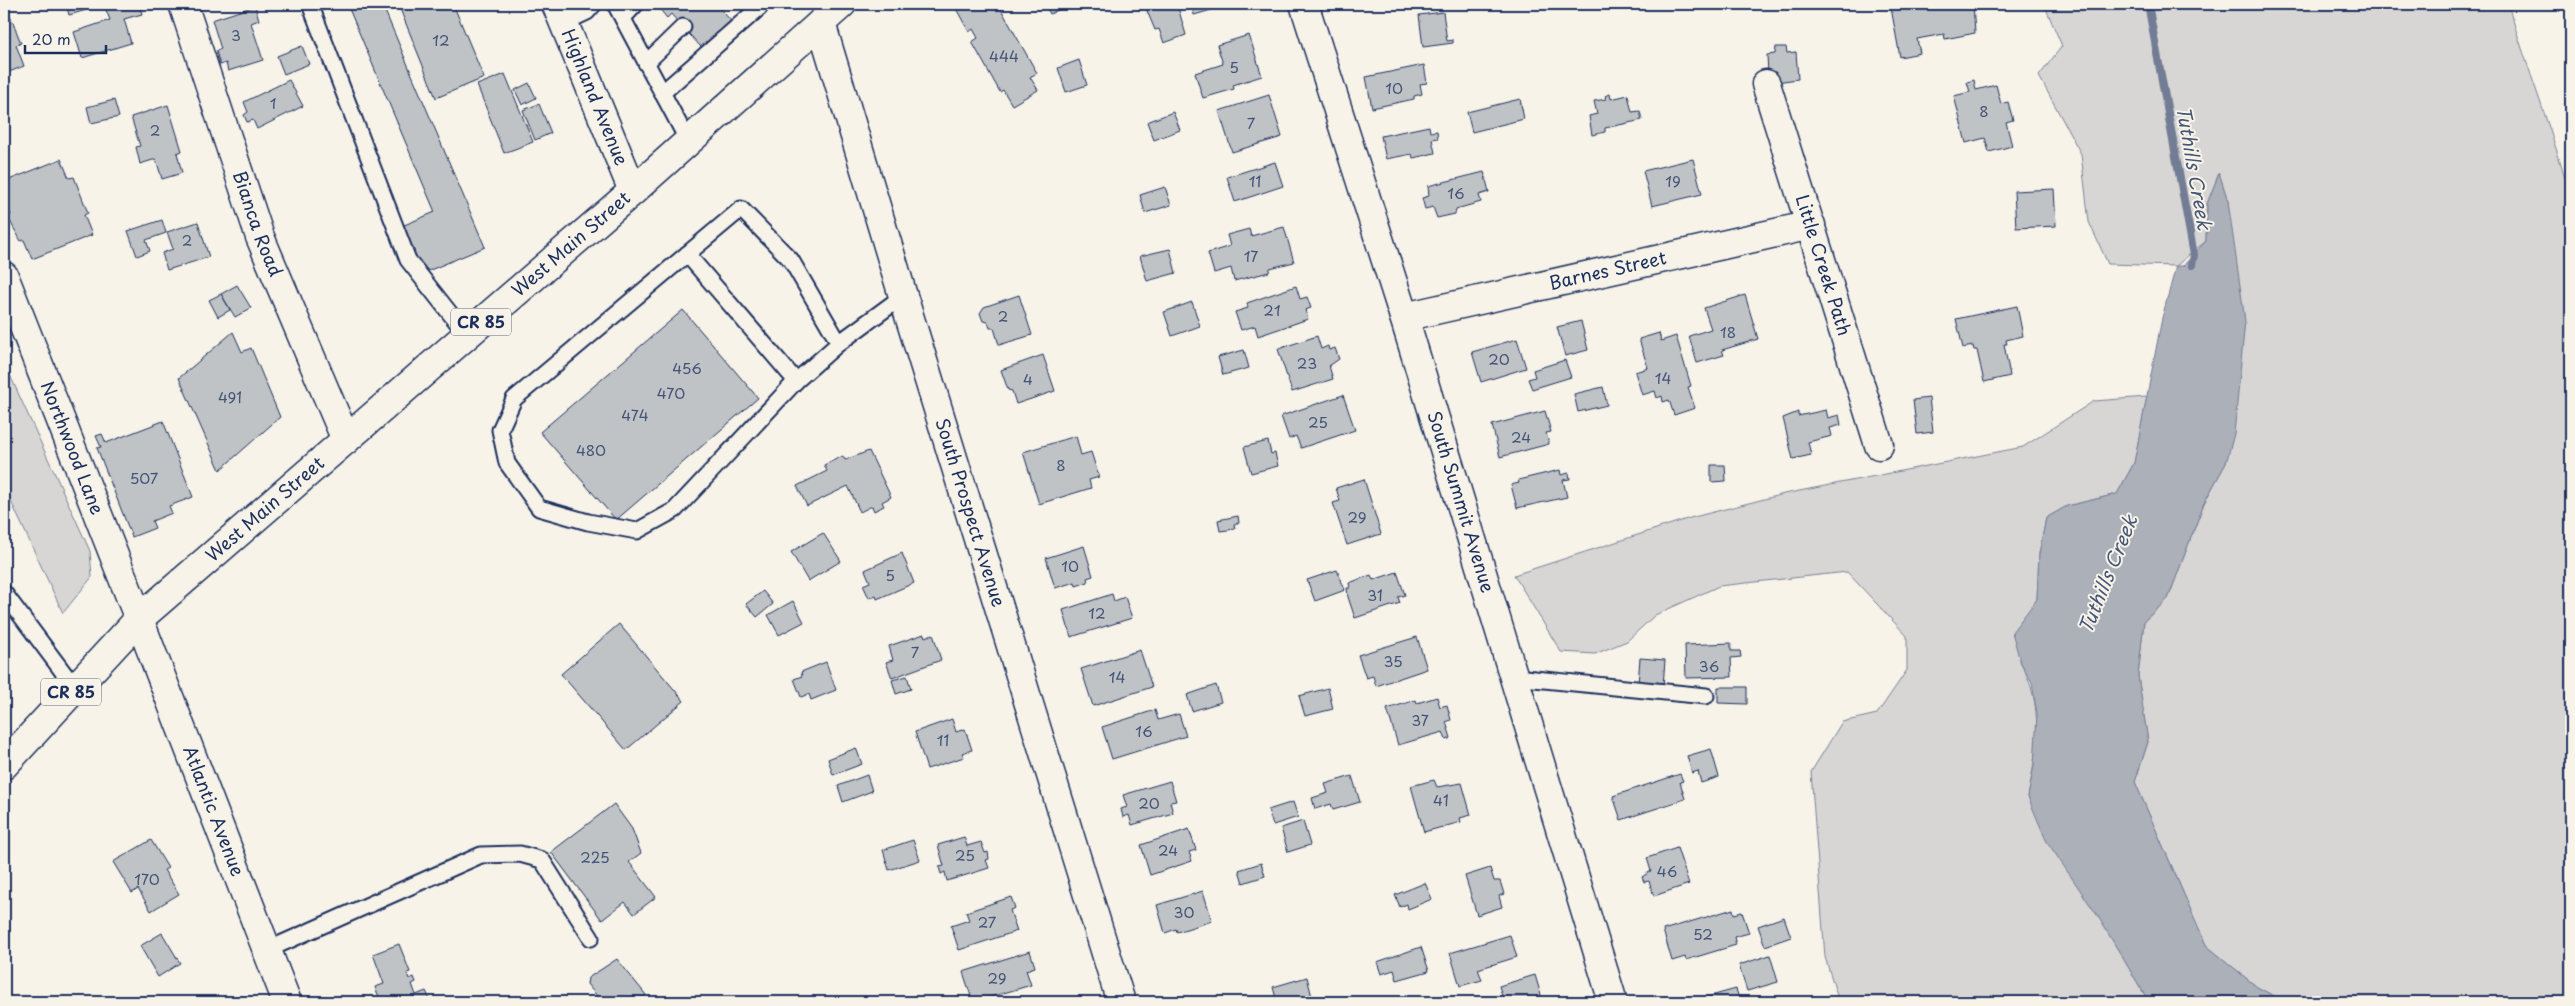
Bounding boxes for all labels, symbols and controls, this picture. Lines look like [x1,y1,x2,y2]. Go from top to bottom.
scale bar [25,22,106,54]
house number: 3 [231,23,241,46]
street label: Highland Avenue [556,25,636,169]
text: 20 m [32,27,71,50]
house number: 12 [432,28,450,51]
house number: 444 [989,44,1019,67]
house number: 5 [1229,55,1239,78]
house number: 10 [1385,76,1403,99]
house number: 1 [270,91,276,114]
house number: 8 [1979,99,1989,122]
water label: Tuthills Creek [2170,104,2220,233]
house number: 7 [1247,111,1256,134]
house number: 2 [150,118,160,141]
street label: Bianca Road [227,167,290,280]
house number: 11 [1249,169,1261,192]
house number: 19 [1665,169,1681,192]
house number: 16 [1447,181,1465,204]
street label: West Main Street [505,184,636,302]
street label: Little Creek Path [1789,191,1859,339]
house number: 2 [182,228,192,251]
street label: Barnes Street [1546,243,1669,296]
house number: 17 [1244,244,1258,267]
house number: 21 [1263,298,1281,321]
house number: 2 [998,304,1008,327]
road number: CR 85 [451,308,511,336]
house number: 18 [1720,320,1736,343]
house number: 20 [1488,347,1510,370]
house number: 23 [1297,351,1317,374]
house number: 456 [672,356,702,379]
house number: 14 [1655,366,1671,389]
house number: 4 [1023,367,1033,390]
street label: Northwood Lane [35,377,112,518]
house number: 470 [657,381,685,404]
house number: 491 [218,385,242,408]
house number: 474 [621,403,649,426]
street label: South Summit Avenue [1421,408,1502,596]
house number: 25 [1308,410,1328,433]
street label: South Prospect Avenue [930,415,1013,610]
house number: 24 [1511,425,1531,448]
house number: 480 [576,438,606,461]
street label: West Main Street [199,449,330,568]
house number: 8 [1056,453,1066,476]
house number: 507 [130,466,159,489]
house number: 29 [1347,505,1367,528]
water label: Tuthills Creek [2071,509,2144,637]
house number: 10 [1061,554,1079,577]
house number: 5 [885,563,895,586]
house number: 31 [1367,583,1383,606]
house number: 12 [1088,601,1106,624]
house number: 7 [911,640,920,663]
house number: 35 [1383,649,1403,672]
house number: 36 [1699,654,1719,677]
house number: 14 [1109,665,1125,688]
road number: CR 85 [41,679,101,706]
house number: 37 [1411,708,1429,731]
house number: 16 [1135,719,1153,742]
house number: 11 [937,728,949,751]
street label: Atlantic Avenue [177,741,252,880]
house number: 41 [1433,788,1449,811]
house number: 20 [1138,791,1160,814]
house number: 24 [1158,838,1178,861]
house number: 25 [955,843,975,866]
house number: 225 [580,845,610,868]
house number: 46 [1657,859,1677,882]
house number: 170 [134,867,160,890]
house number: 30 [1174,900,1194,923]
house number: 27 [978,910,997,933]
house number: 52 [1693,922,1713,945]
house number: 29 [987,966,1007,989]

